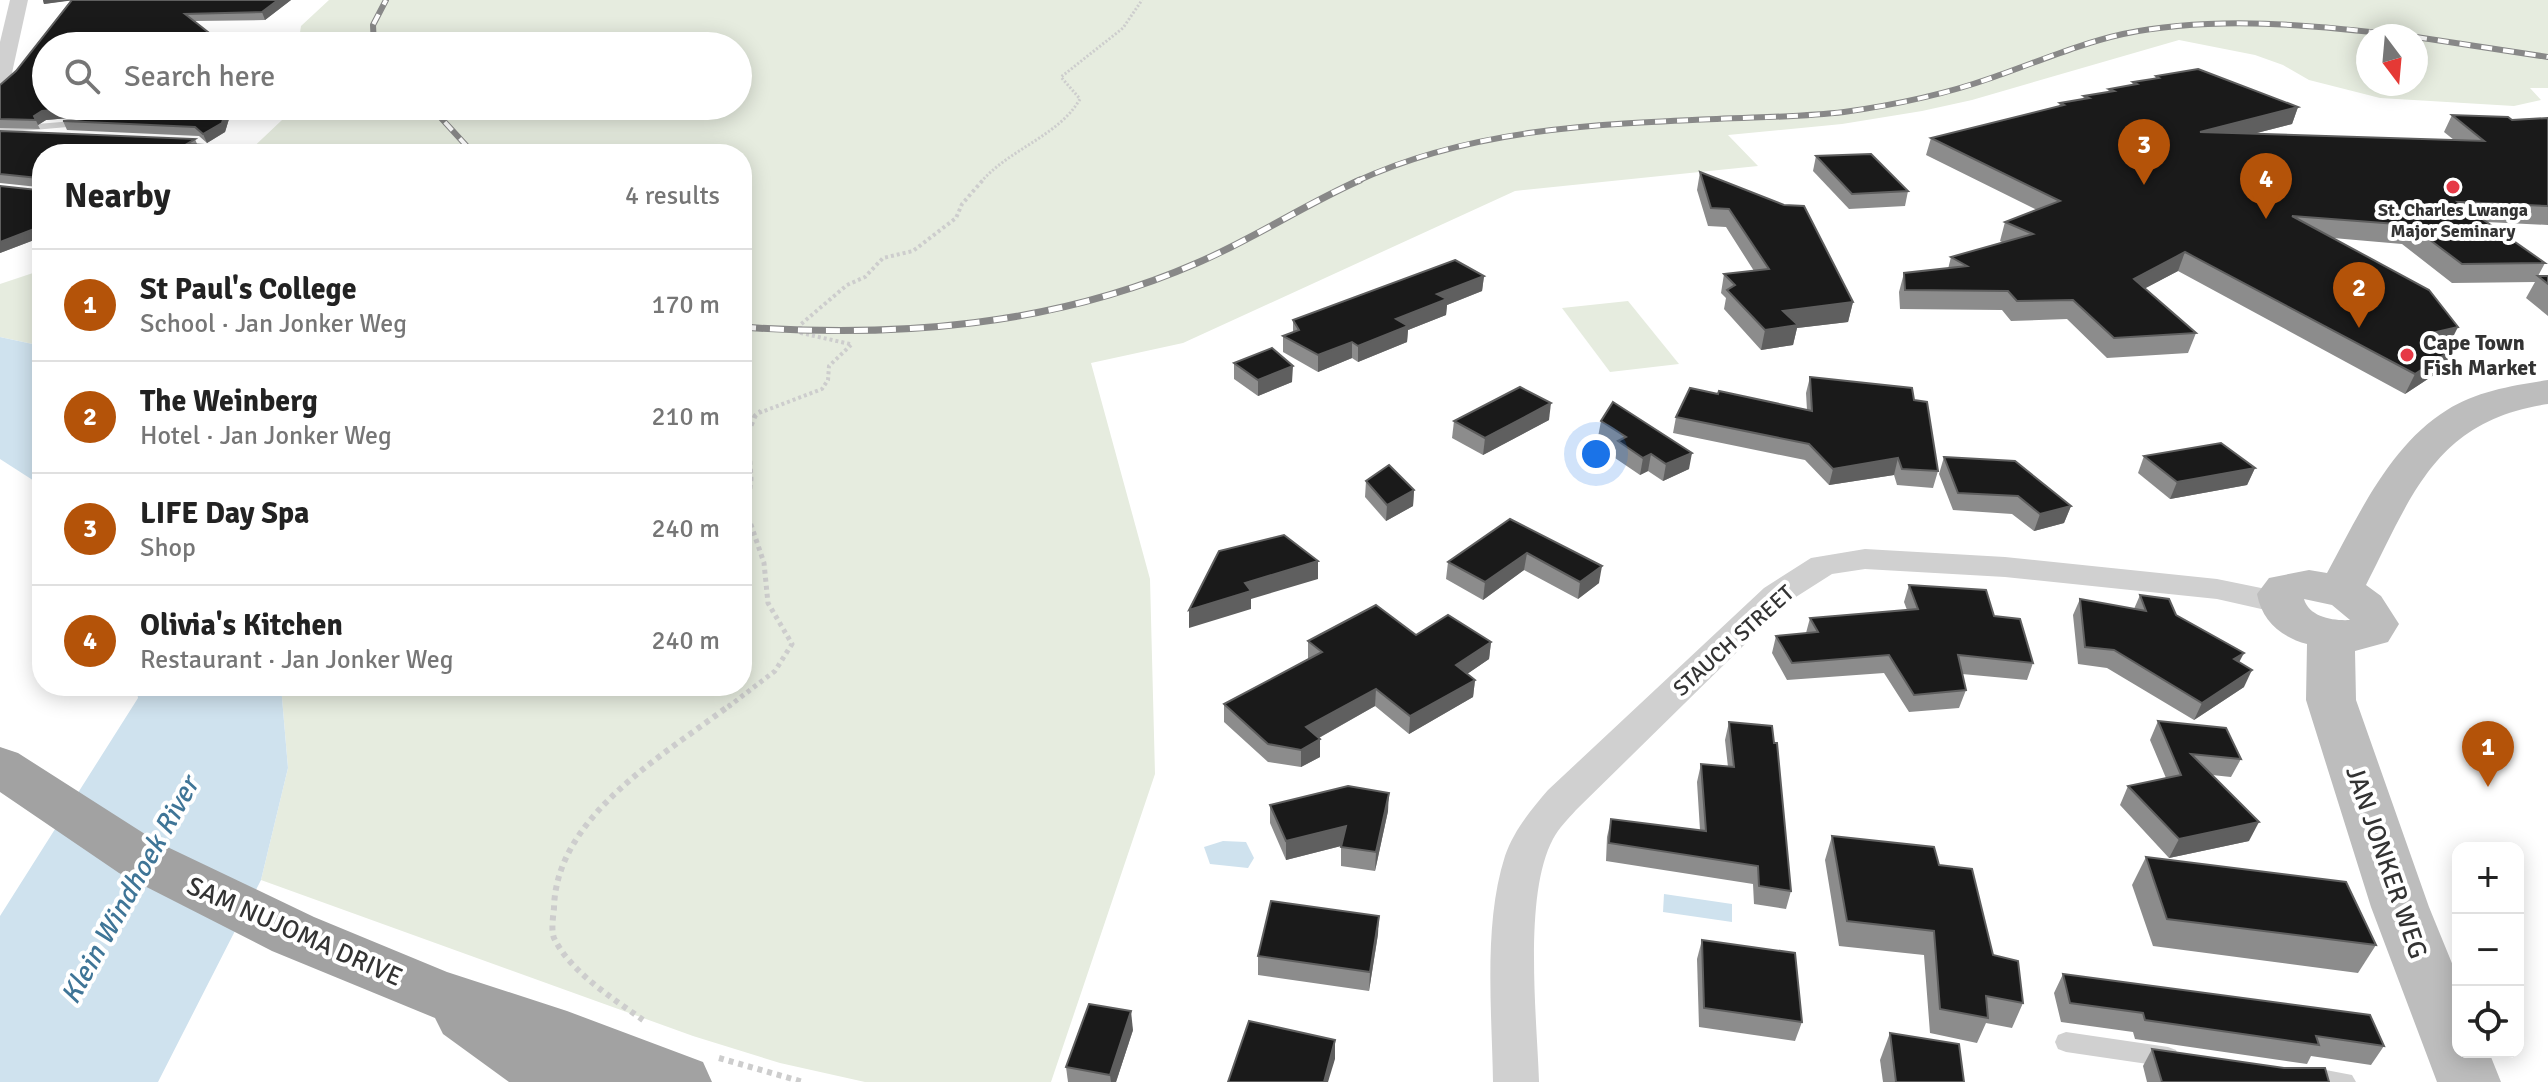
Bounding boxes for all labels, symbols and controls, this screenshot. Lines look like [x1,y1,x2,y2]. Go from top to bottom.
north arrow [2356,24,2428,96]
search box [32,32,752,120]
icon: search [60,54,104,98]
text: Search here [124,58,275,95]
pin: 3 [2118,119,2170,185]
pin: 4 [2240,153,2292,219]
text: Nearby [64,175,171,217]
marker: St. Charles Lwanga Major Seminary [2444,178,2462,196]
text: 4 results [625,180,720,212]
place label: St. Charles Lwanga Major Seminary [2378,199,2528,242]
pin: 2 [2333,262,2385,328]
text: St Paul's College [140,271,357,308]
text: 1 [83,289,97,321]
text: 170 m [651,289,720,321]
text: School · Jan Jonker Weg [140,308,407,340]
place label: Cape Town Fish Market [2423,329,2537,381]
marker: Cape Town Fish Market [2398,346,2416,364]
text: The Weinberg [140,383,318,420]
text: 2 [83,401,97,433]
text: 210 m [651,401,720,433]
text: Hotel · Jan Jonker Weg [140,420,392,452]
your location [1576,434,1616,474]
text: LIFE Day Spa [140,495,309,532]
text: 3 [83,513,97,545]
text: 240 m [651,513,720,545]
text: Shop [140,532,196,564]
street label: STAUCH STREET [1667,579,1799,702]
text: Olivia's Kitchen [140,607,343,644]
text: 4 [83,625,97,657]
text: 240 m [651,625,720,657]
text: Restaurant · Jan Jonker Weg [140,644,453,676]
pin: 1 [2462,721,2514,787]
street label: JAN JONKER WEG [2338,762,2434,963]
water label: Klein Windhoek River [53,768,208,1010]
map controls [2452,842,2524,1058]
button: + [2452,842,2524,914]
street label: SAM NUJOMA DRIVE [182,870,407,994]
button: − [2452,914,2524,986]
button: locate [2452,986,2524,1058]

